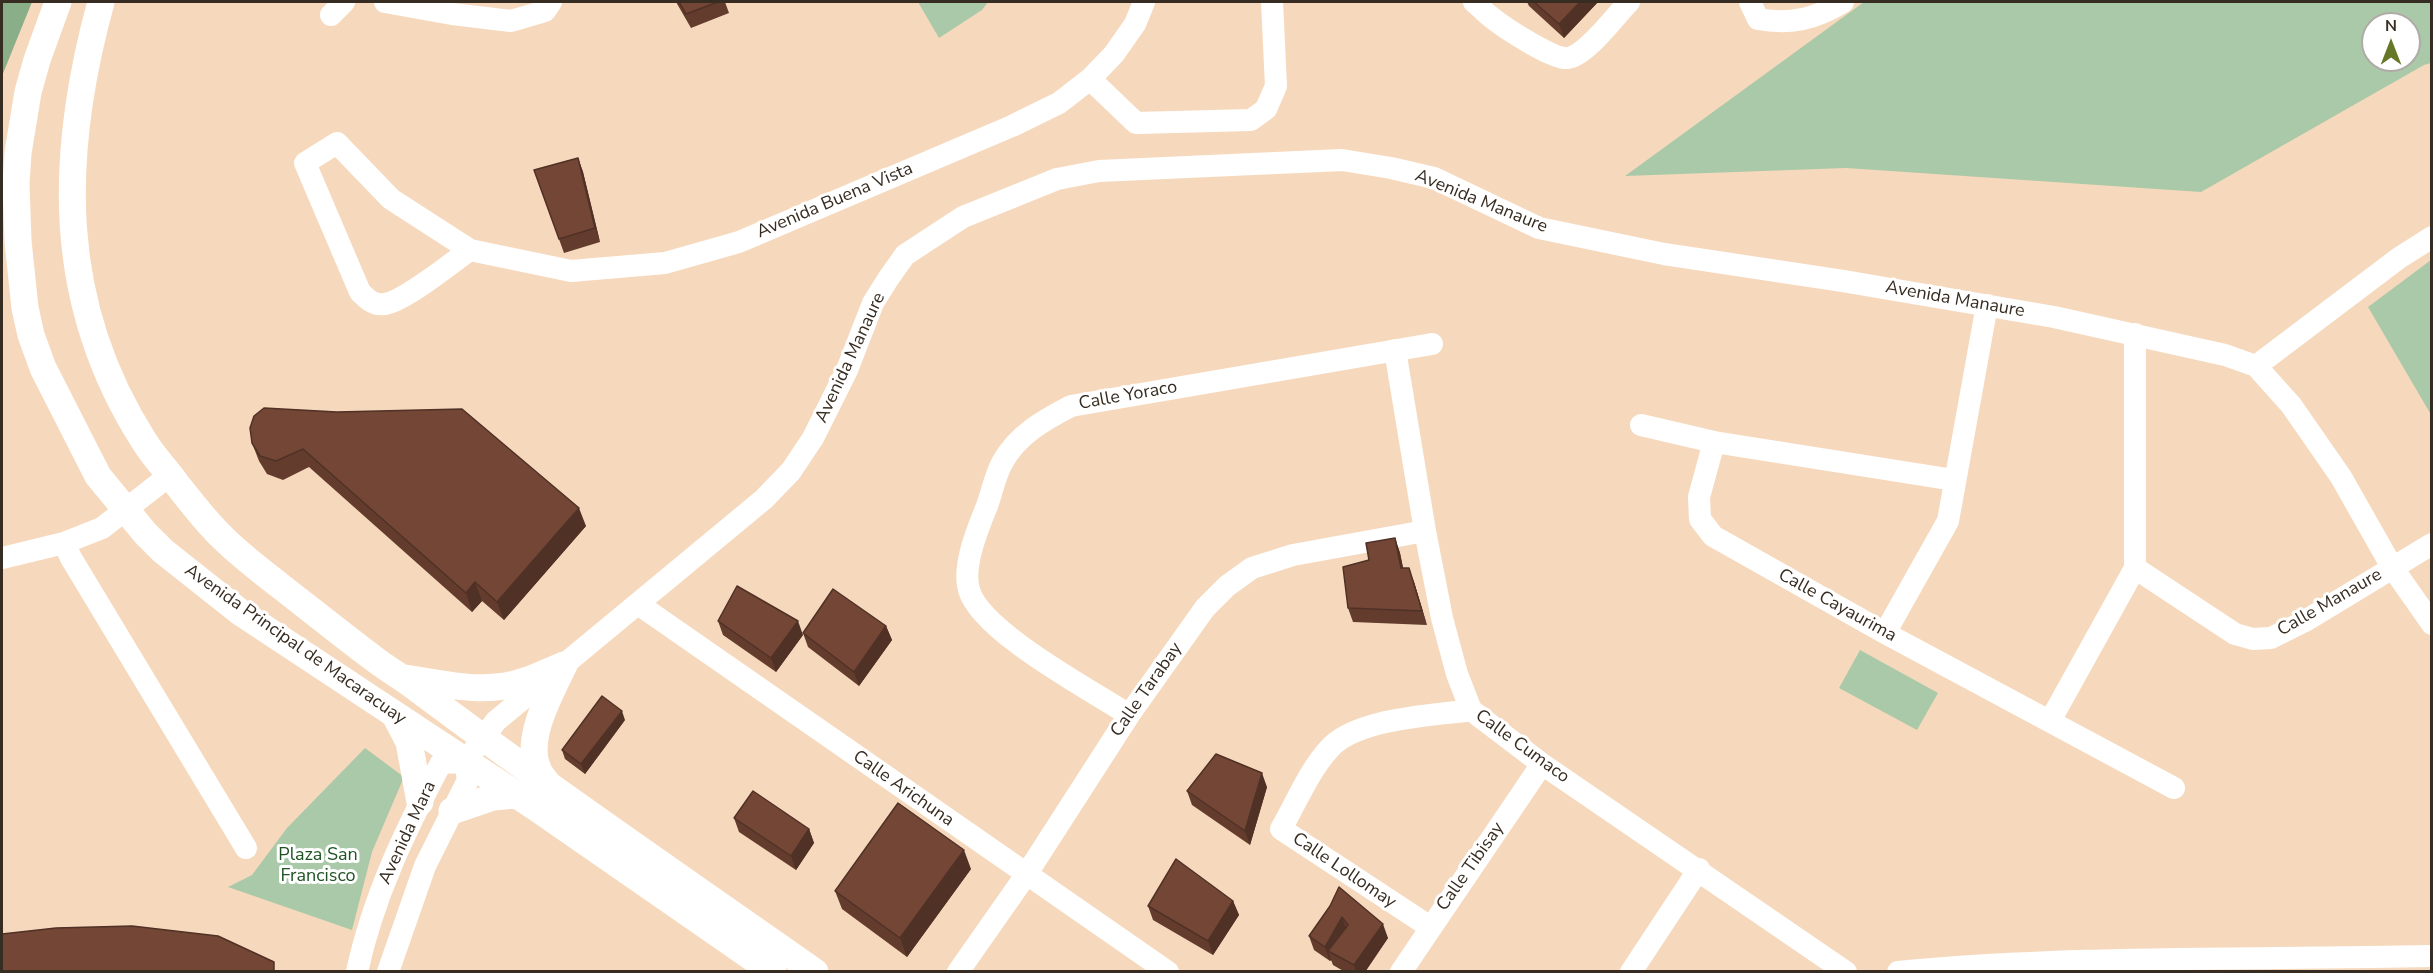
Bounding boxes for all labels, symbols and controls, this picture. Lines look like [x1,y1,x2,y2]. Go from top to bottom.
north arrow [2361,12,2421,72]
text: N [2385,15,2397,37]
street label: Avenida Buena Vista [754,158,916,244]
street label: Avenida Manaure [1412,166,1550,238]
street label: Avenida Manaure [1884,277,2026,323]
street label: Avenida Manaure [811,289,891,427]
street label: Calle Yoraco [1077,377,1179,415]
street label: Avenida Principal de Macaracuay [180,560,410,730]
street label: Calle Manaure [2274,564,2386,642]
street label: Calle Cayaurima [1774,565,1900,647]
street label: Calle Tarabay [1107,639,1187,741]
street label: Calle Cumaco [1471,706,1573,788]
street label: Calle Arichuna [848,746,958,832]
street label: Avenida Mara [375,778,441,888]
street label: Calle Tibisay [1433,819,1509,915]
street label: Calle Lollomay [1288,828,1400,914]
park label: Plaza San Francisco [278,845,358,888]

